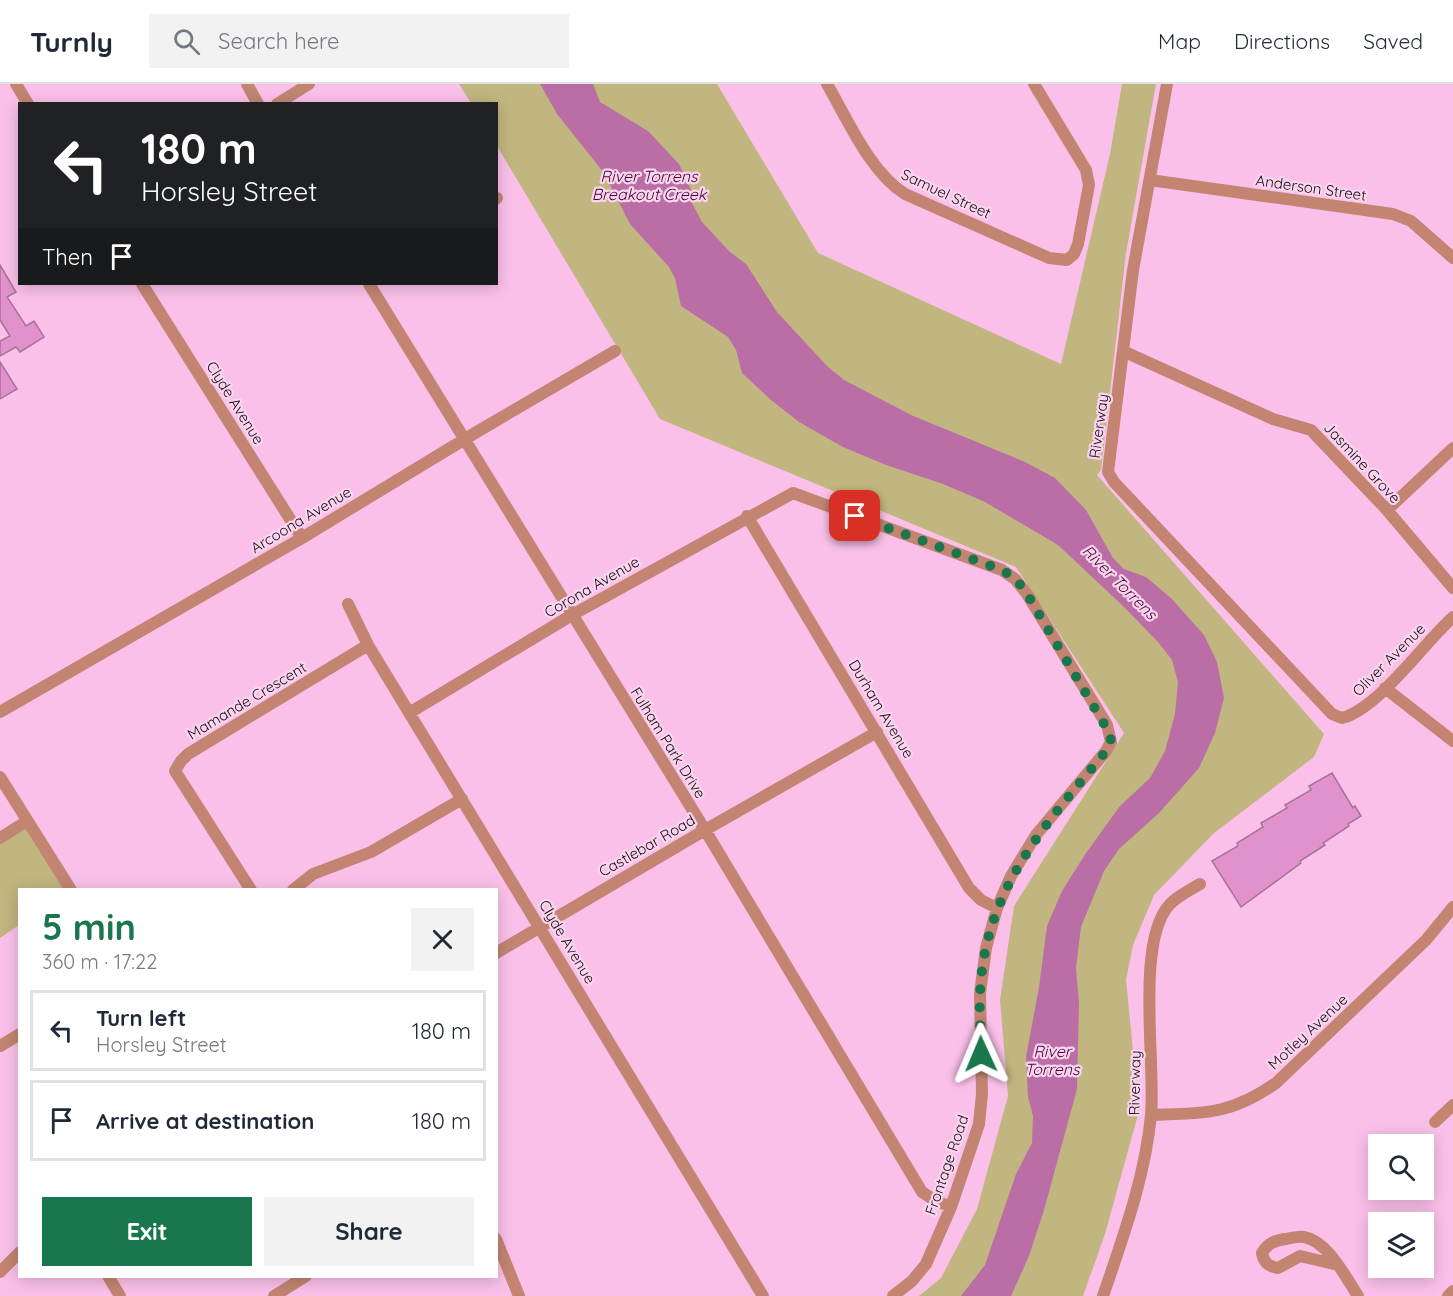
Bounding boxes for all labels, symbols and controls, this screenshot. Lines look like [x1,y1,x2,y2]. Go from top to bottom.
search box [149,14,569,68]
text: Turnly [30,24,113,59]
icon: search [170,25,203,58]
text: Search here [218,27,339,55]
text: Map [1158,28,1201,54]
text: Directions [1234,28,1330,54]
text: Saved [1363,28,1423,54]
text: 180 m [141,122,257,175]
icon: left [42,126,120,204]
street label: Samuel Street [898,164,994,223]
water label: River Torrens Breakout Creek [592,166,708,204]
street label: Anderson Street [1255,170,1368,205]
text: Horsley Street [141,174,317,208]
icon: arrive [105,240,138,273]
text: Then [42,243,93,271]
street label: Clyde Avenue [202,358,269,448]
street label: Riverway [1085,392,1112,459]
street label: Jasmine Grove [1320,418,1405,507]
street label: Arcoona Avenue [247,482,355,557]
pin [829,490,880,541]
icon: arrive [838,499,871,532]
water label: River Torrens [1079,541,1163,625]
street label: Corona Avenue [541,552,643,621]
street label: Oliver Avenue [1348,619,1429,700]
street label: Durham Avenue [844,656,918,762]
street label: Mamande Crescent [184,658,310,744]
street label: Fulham Park Drive [627,684,710,802]
street label: Castlebar Road [595,810,698,881]
street label: Clyde Avenue [535,896,600,987]
text: 5 min [42,904,136,949]
button: close [411,908,474,971]
text: 360 m · 17:22 [42,949,157,974]
street label: Motley Avenue [1264,990,1351,1073]
text: Turn left [96,1004,186,1032]
icon: left [45,1014,78,1047]
text: 180 m [412,1017,471,1045]
position arrow [949,1022,1013,1086]
text: Horsley Street [96,1032,227,1057]
water label: River Torrens [1024,1041,1081,1079]
street label: Riverway [1124,1050,1145,1116]
icon: arrive [45,1104,78,1137]
text: Arrive at destination [96,1107,314,1135]
text: 180 m [412,1107,471,1135]
street label: Frontage Road [921,1112,973,1217]
map controls [1368,1134,1434,1278]
button: search [1368,1134,1434,1200]
button: Exit [42,1197,252,1266]
button: Share [264,1197,474,1266]
button: layers [1368,1212,1434,1278]

